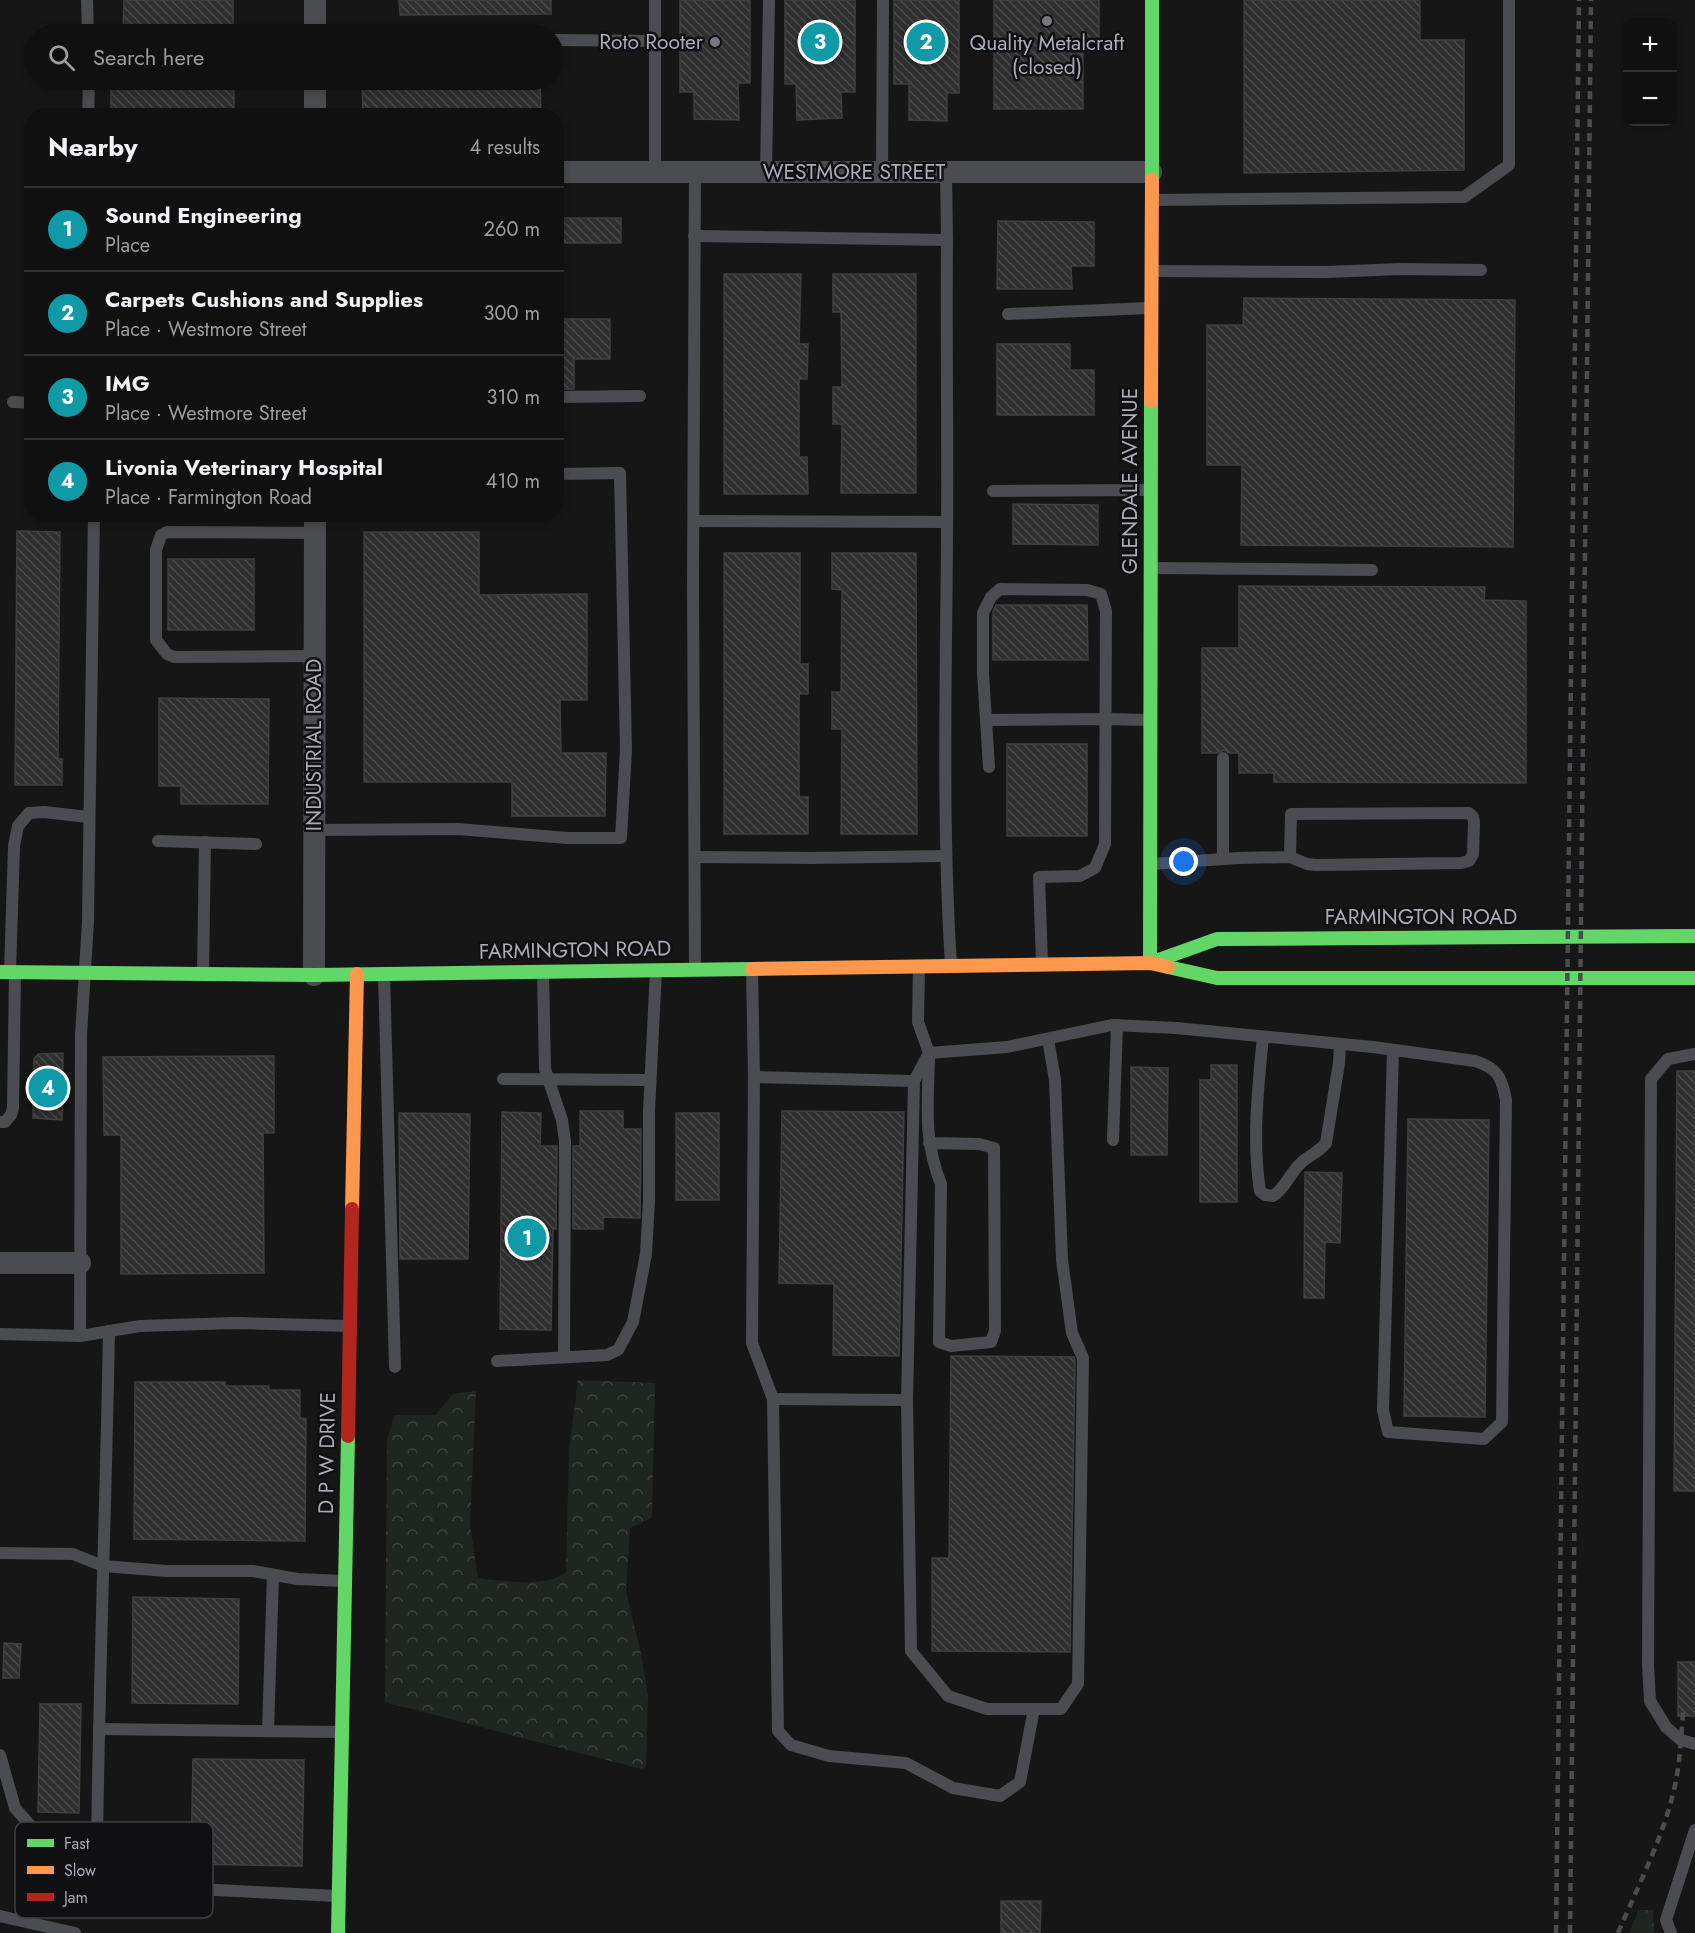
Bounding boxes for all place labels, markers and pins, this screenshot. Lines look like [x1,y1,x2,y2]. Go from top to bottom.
marker: Quality Metalcraft (closed) [1040,14,1054,28]
pin: 3 [800,20,840,64]
pin: 2 [906,20,946,64]
place label: Roto Rooter [599,27,704,57]
place label: Quality Metalcraft (closed) [970,28,1124,82]
marker: Roto Rooter [708,35,722,49]
pin: 4 [28,1066,68,1110]
pin: 1 [508,1216,546,1260]

